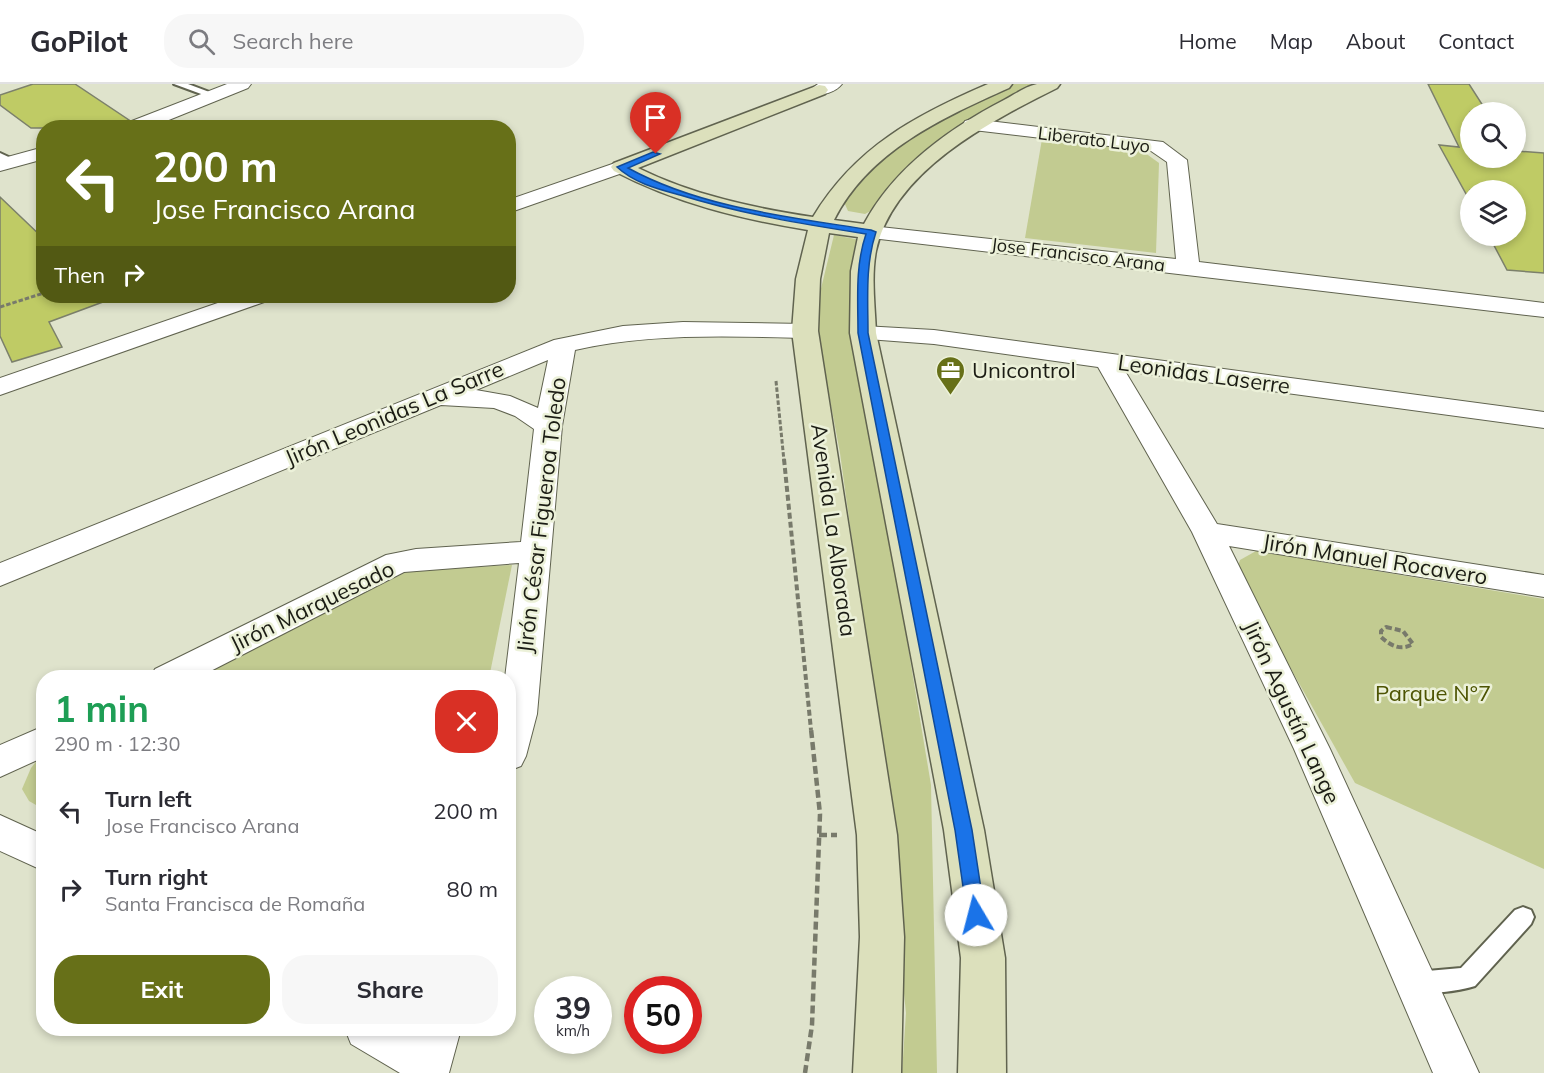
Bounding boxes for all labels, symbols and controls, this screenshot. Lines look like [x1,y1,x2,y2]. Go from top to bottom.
search box [164,14,584,68]
text: GoPilot [30,24,128,59]
icon: search [185,25,218,58]
text: Search here [233,27,354,55]
text: Home [1179,28,1237,54]
text: Map [1270,28,1313,54]
text: About [1346,28,1405,54]
text: Contact [1438,28,1514,54]
pin [630,92,681,154]
icon: arrive [639,101,672,134]
map controls [1460,102,1526,246]
button: search [1460,102,1526,168]
street label: Liberato Luyo [1037,121,1151,158]
text: 200 m [153,140,278,193]
icon: left [54,144,132,222]
button: layers [1460,180,1526,246]
text: Jose Francisco Arana [153,192,416,226]
street label: Jose Francisco Arana [990,232,1166,277]
icon: right [117,258,150,291]
text: Then [54,261,105,289]
street label: Leonidas Laserre [1116,348,1292,400]
street label: Jirón Leonidas La Sarre [280,354,508,472]
office icon: Unicontrol [935,354,967,396]
place label: Unicontrol [972,356,1076,384]
street label: Jirón César Figueroa Toledo [510,376,572,654]
street label: Avenida La Alborada [805,422,863,638]
street label: Jirón Manuel Rocavero [1260,527,1490,591]
street label: Jirón Marquesado [225,554,399,658]
street label: Jirón Agustín Lange [1237,616,1347,808]
park label: Parque N°7 [1375,679,1491,707]
text: 1 min [54,686,149,731]
button: close [435,690,498,753]
text: 290 m · 12:30 [54,731,180,756]
text: Turn left [105,785,192,813]
icon: left [54,795,87,828]
text: 200 m [433,797,498,825]
text: Jose Francisco Arana [105,813,299,838]
text: Turn right [105,863,208,891]
icon: right [54,873,87,906]
text: 80 m [447,875,498,903]
position arrow [944,883,1008,947]
text: Santa Francisca de Romaña [105,891,365,916]
button: Exit [54,955,270,1024]
button: Share [282,955,498,1024]
speed limit sign: 50 [624,976,702,1054]
text: 39 [555,989,591,1027]
text: km/h [556,1021,590,1040]

